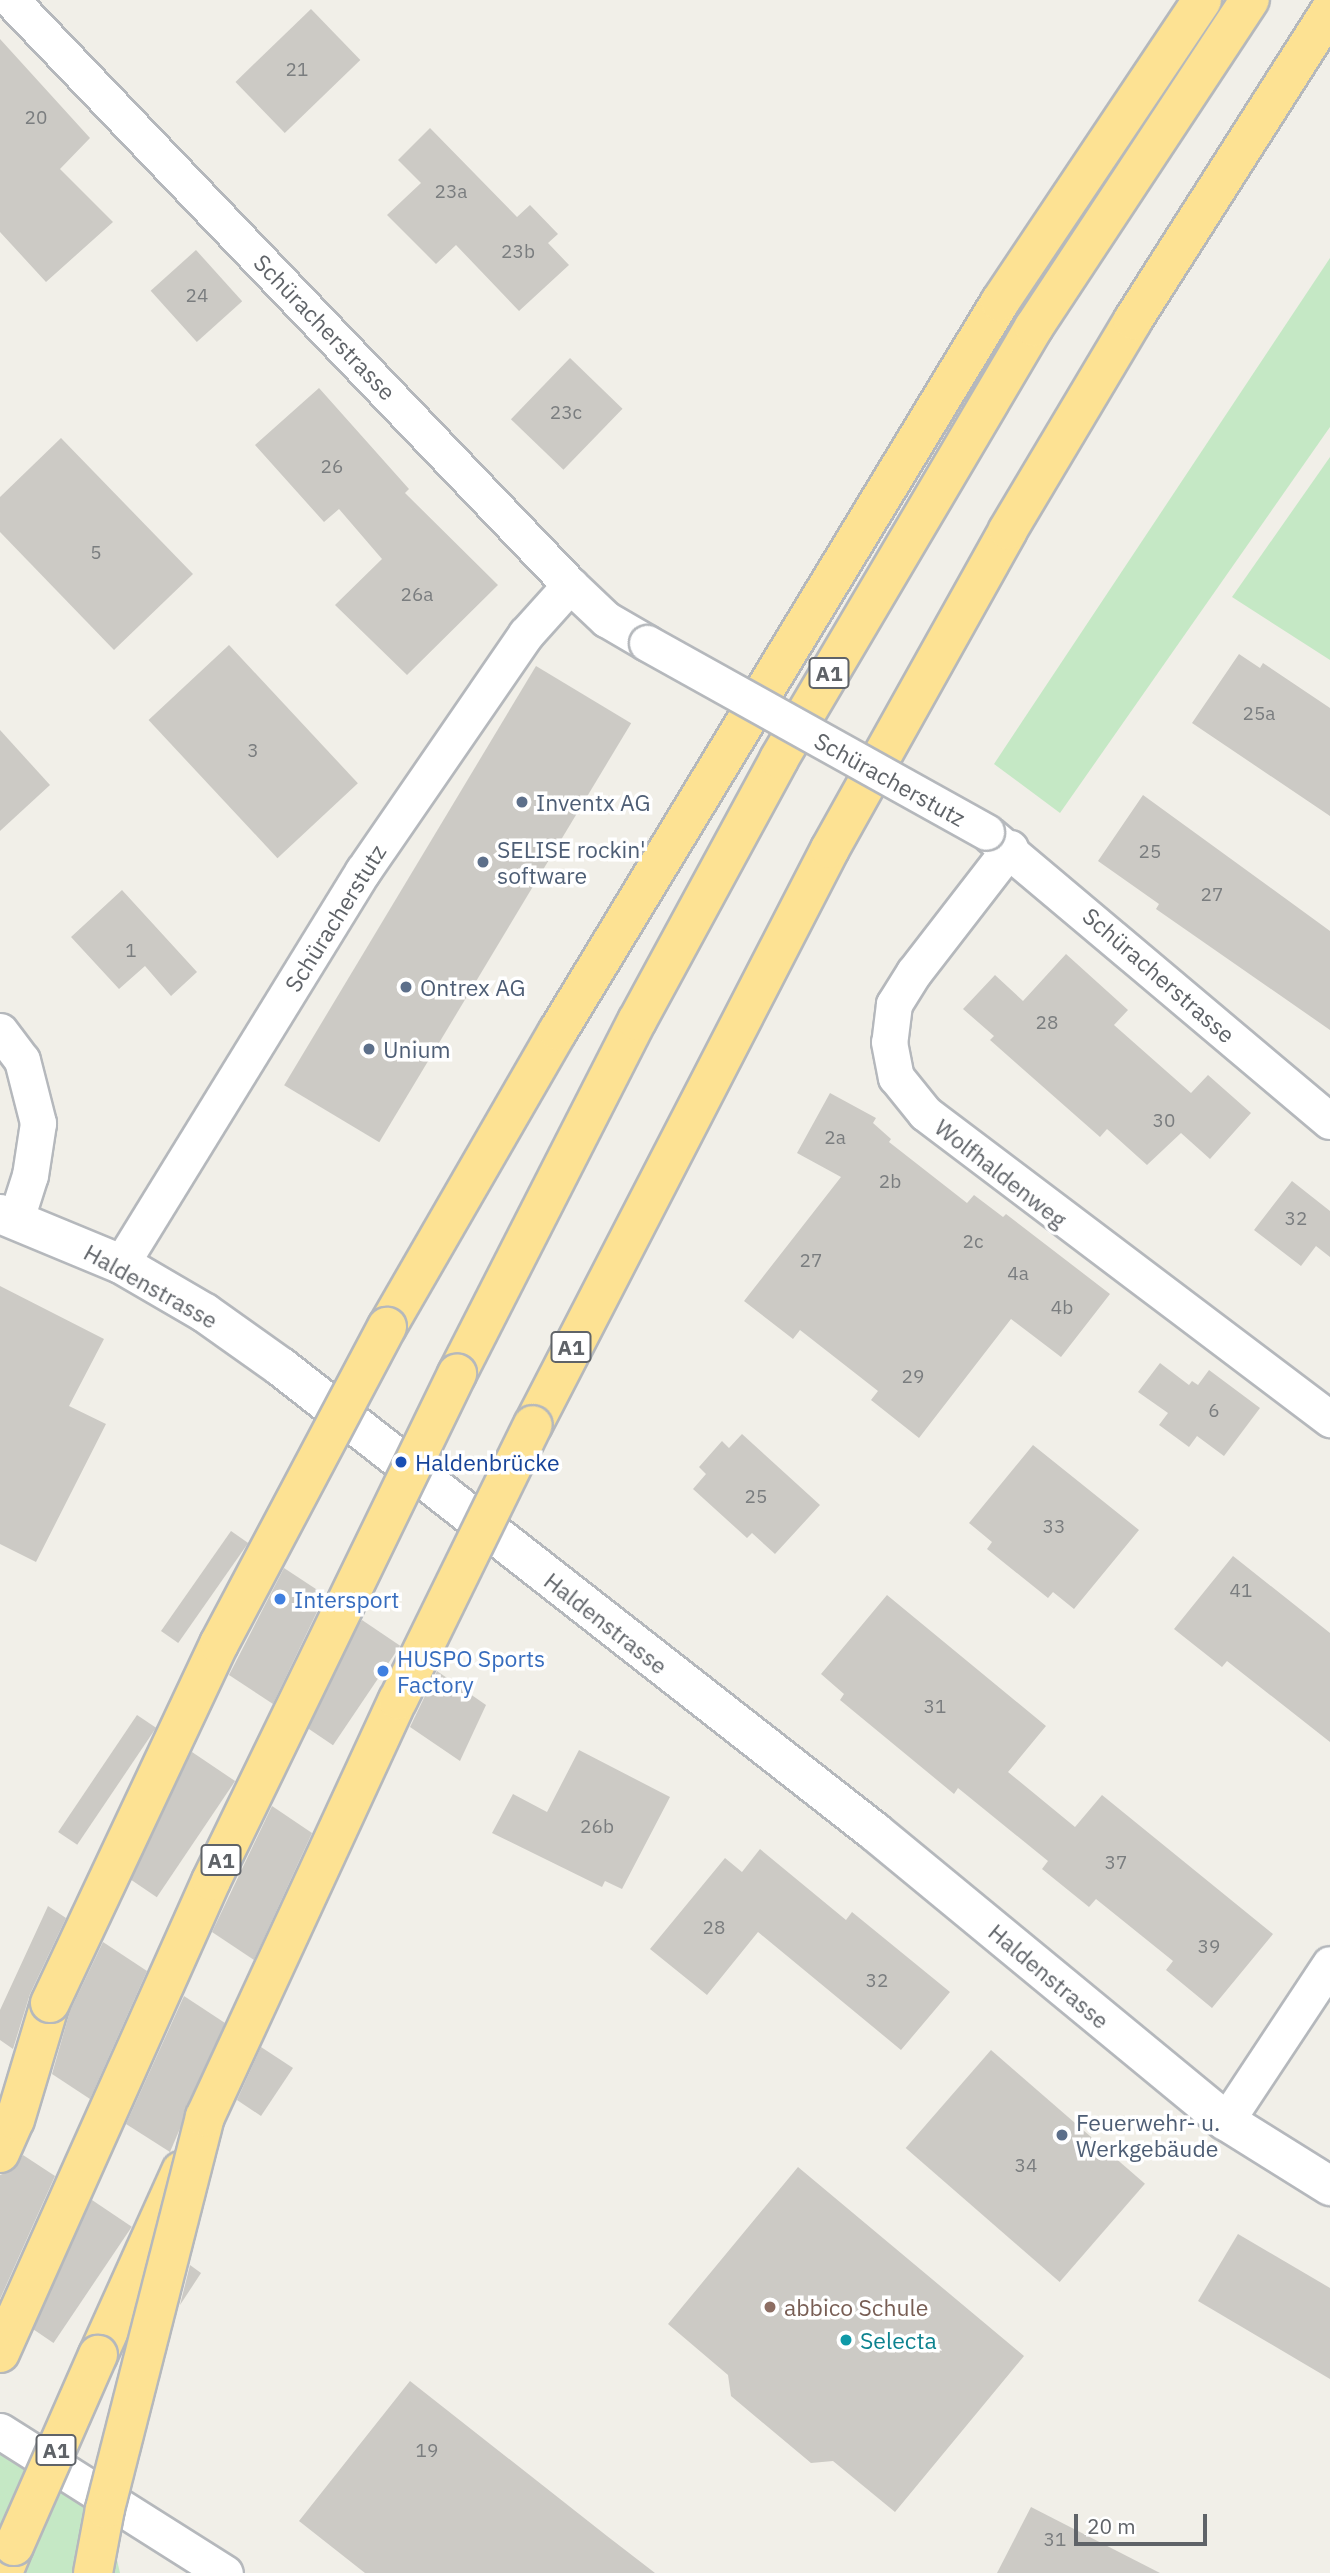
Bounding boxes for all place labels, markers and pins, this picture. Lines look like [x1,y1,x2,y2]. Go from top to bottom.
place label: Inventx AG [536,788,650,816]
marker: Inventx AG [514,794,530,810]
place label: SELISE rockin' software [497,835,646,889]
marker: SELISE rockin' software [475,854,491,870]
place label: Ontrex AG [420,973,526,1001]
marker: Ontrex AG [398,979,414,995]
place label: Unium [383,1035,451,1063]
marker: Unium [361,1041,377,1057]
place label: Haldenbrücke [415,1448,560,1476]
marker: Haldenbrücke [393,1454,409,1470]
place label: Intersport [294,1585,399,1613]
marker: Intersport [272,1591,288,1607]
place label: HUSPO Sports Factory [397,1644,545,1698]
marker: HUSPO Sports Factory [375,1663,391,1679]
place label: Feuerwehr- u. Werkgebäude [1076,2108,1220,2162]
marker: Feuerwehr- u. Werkgebäude [1054,2127,1070,2143]
place label: abbico Schule [784,2293,928,2321]
marker: abbico Schule [762,2299,778,2315]
place label: Selecta [860,2326,937,2354]
marker: Selecta [838,2332,854,2348]

